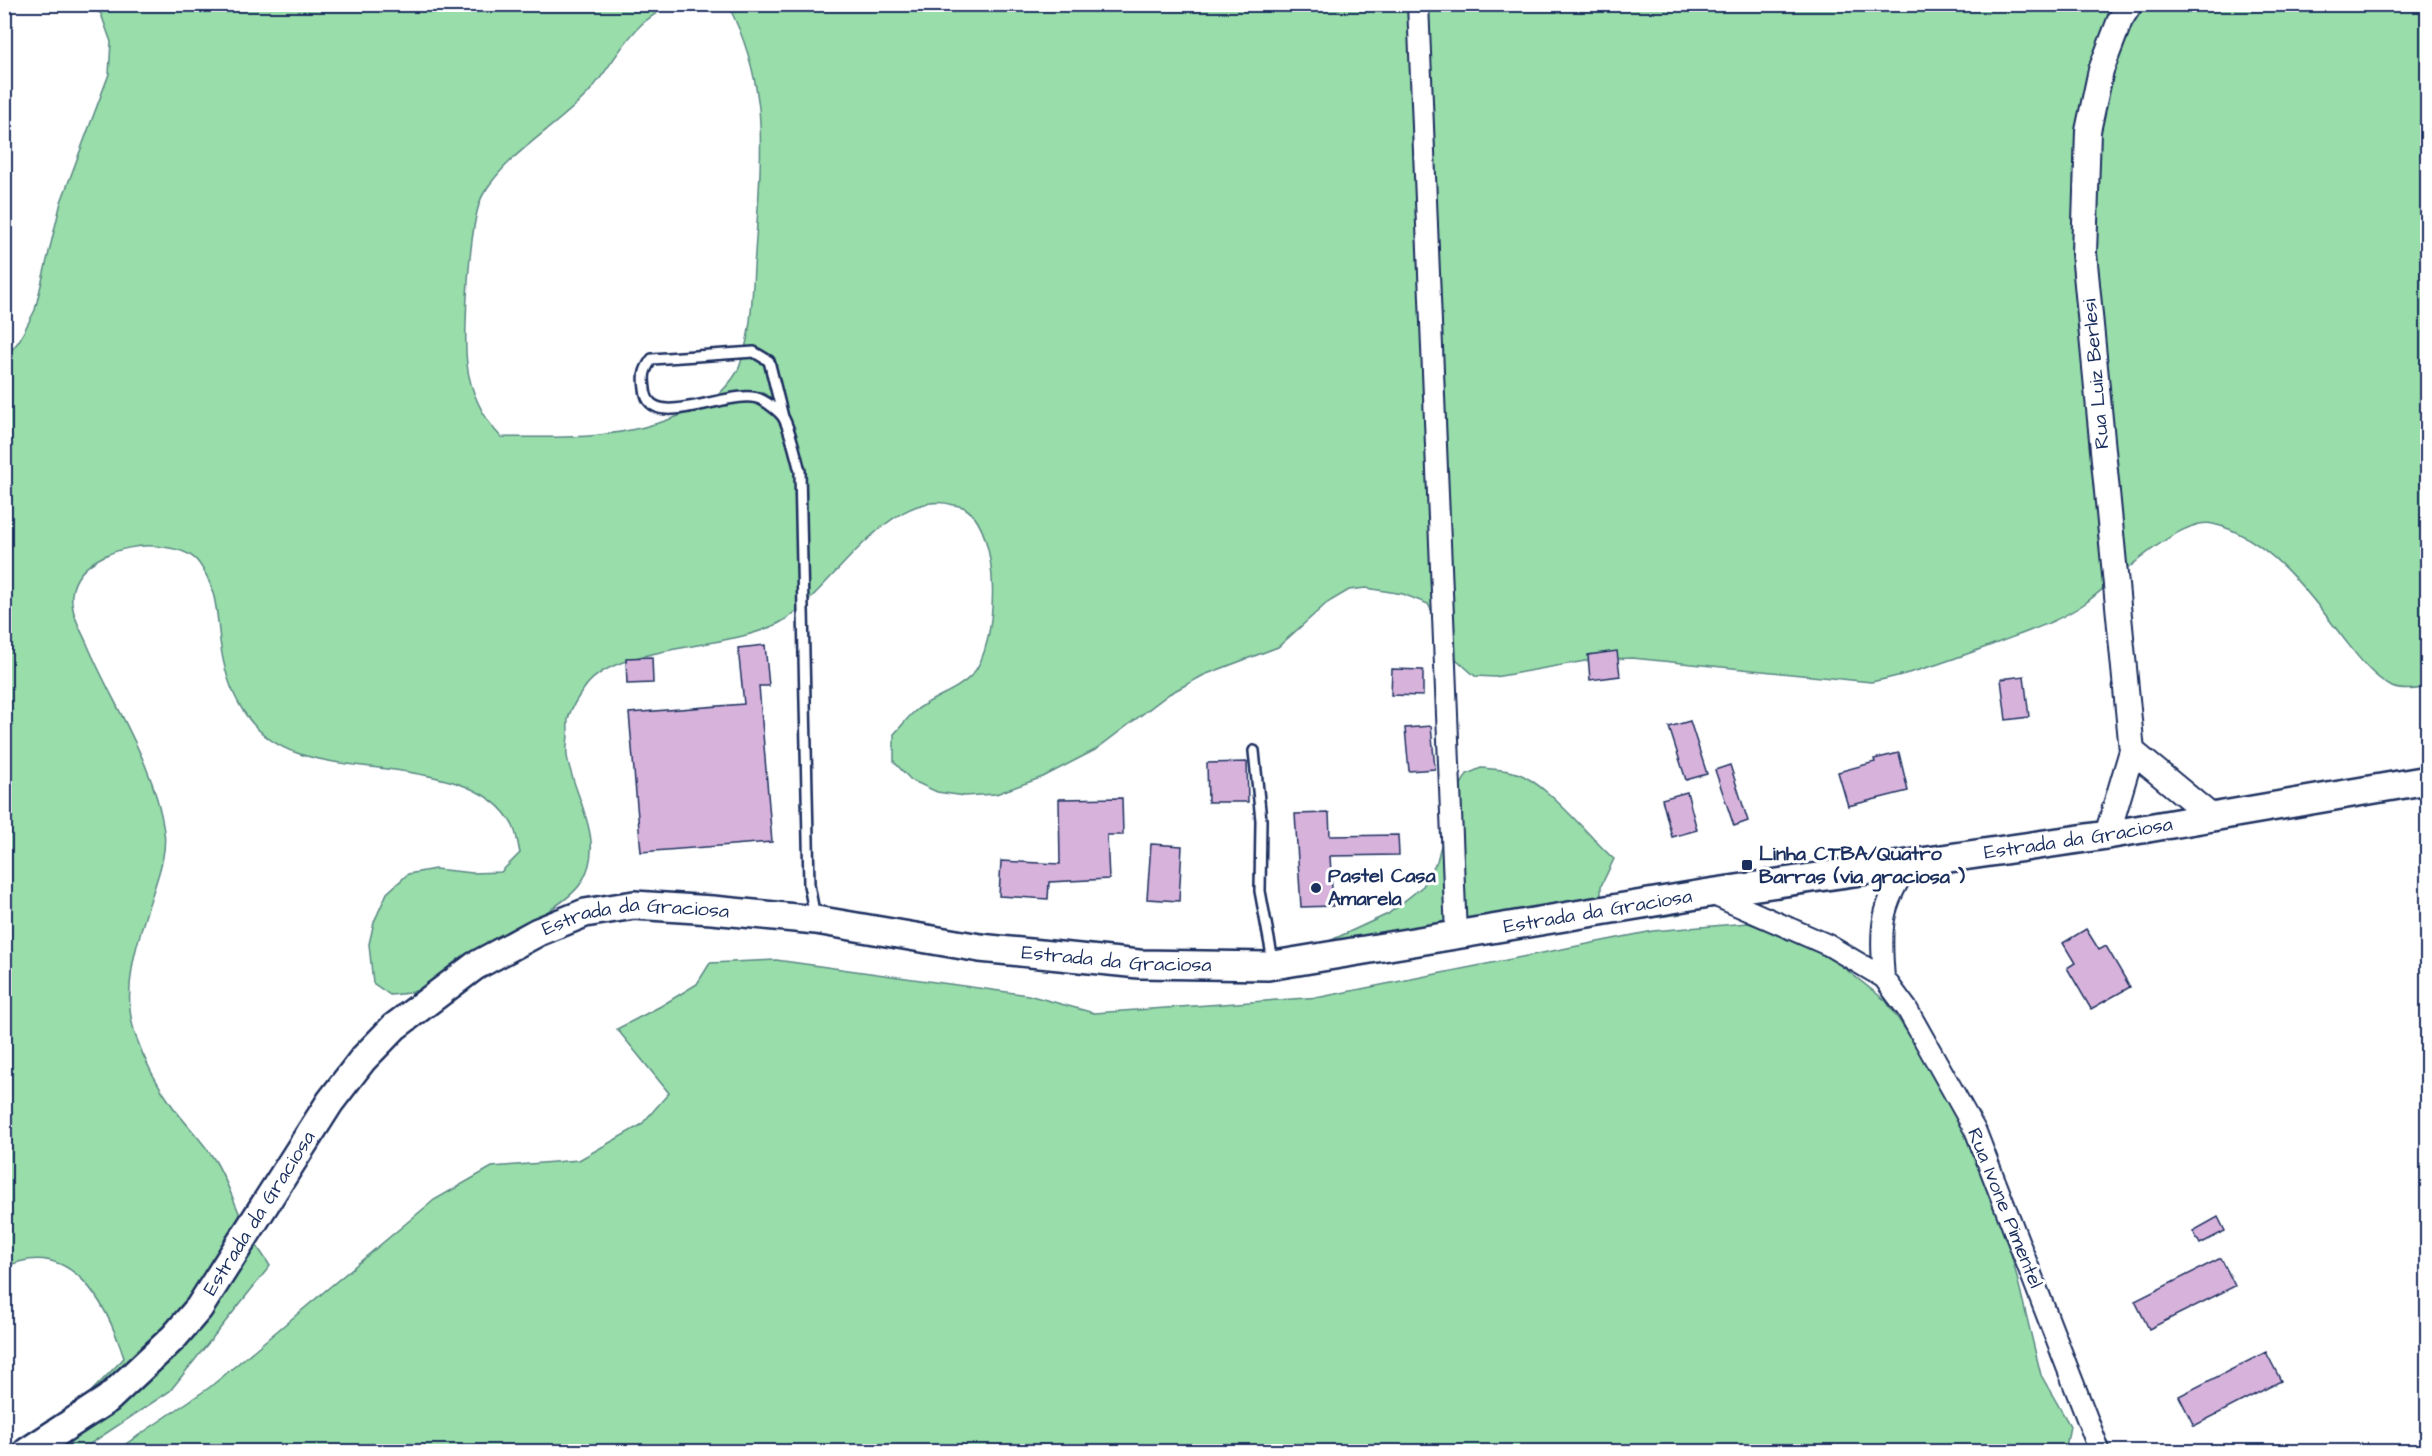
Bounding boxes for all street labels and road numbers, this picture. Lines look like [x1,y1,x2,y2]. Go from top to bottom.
street label: Rua Luiz Berlesi [2075,298,2117,450]
street label: Estrada da Graciosa [1982,810,2175,867]
street label: Estrada da Graciosa [1502,882,1694,941]
street label: Estrada da Graciosa [538,890,730,943]
street label: Estrada da Graciosa [1020,938,1212,979]
street label: Rua Ivone Pimentel [1960,1124,2050,1292]
street label: Estrada da Graciosa [196,1125,322,1301]

